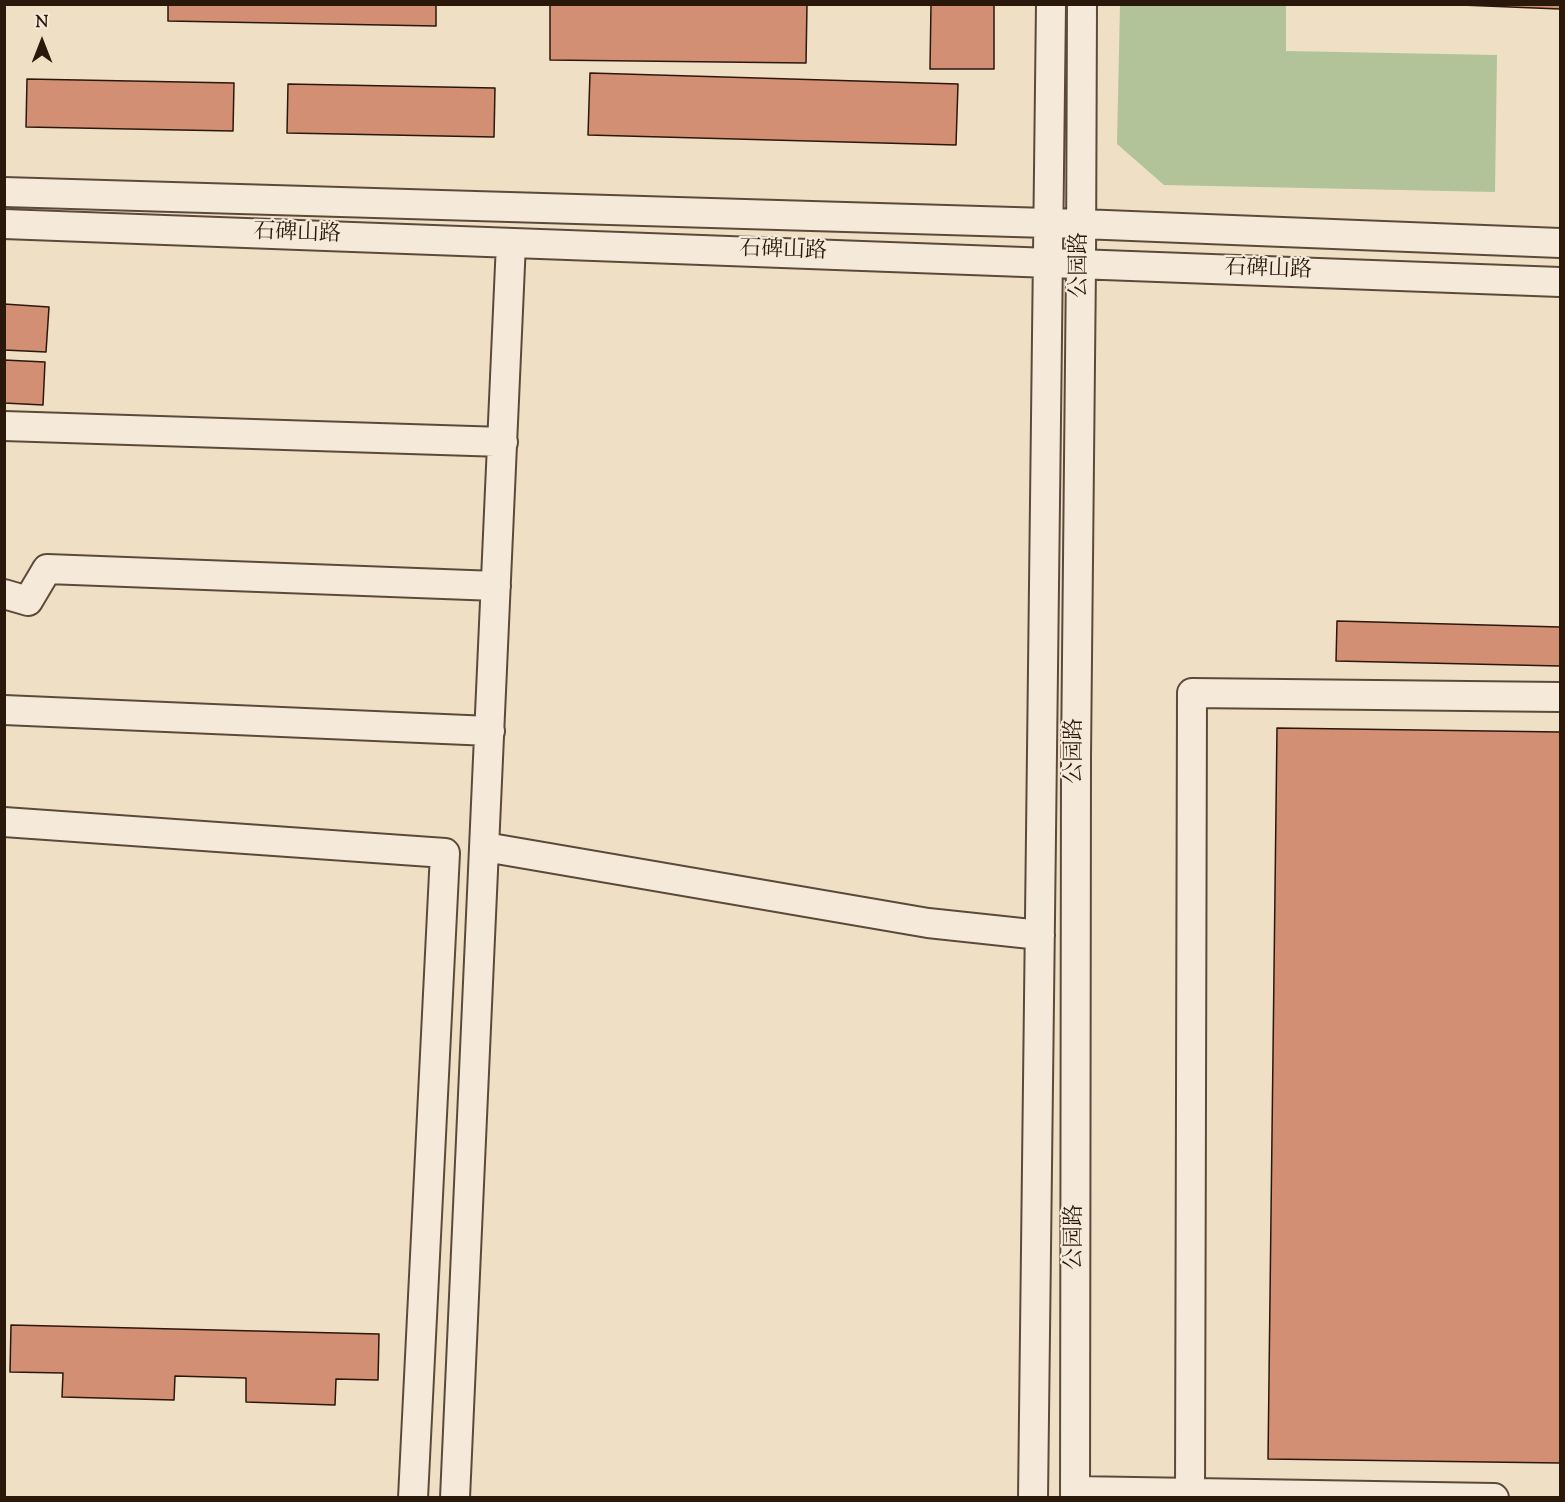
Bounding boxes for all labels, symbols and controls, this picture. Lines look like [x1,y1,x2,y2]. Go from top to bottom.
north arrow [12,12,72,72]
text: N [36,12,48,35]
street label: 石碑山路 [253,220,341,250]
street label: 公园路 [1068,232,1094,298]
street label: 石碑山路 [739,237,827,267]
street label: 石碑山路 [1224,256,1312,286]
street label: 公园路 [1063,718,1089,784]
street label: 公园路 [1063,1204,1089,1270]

